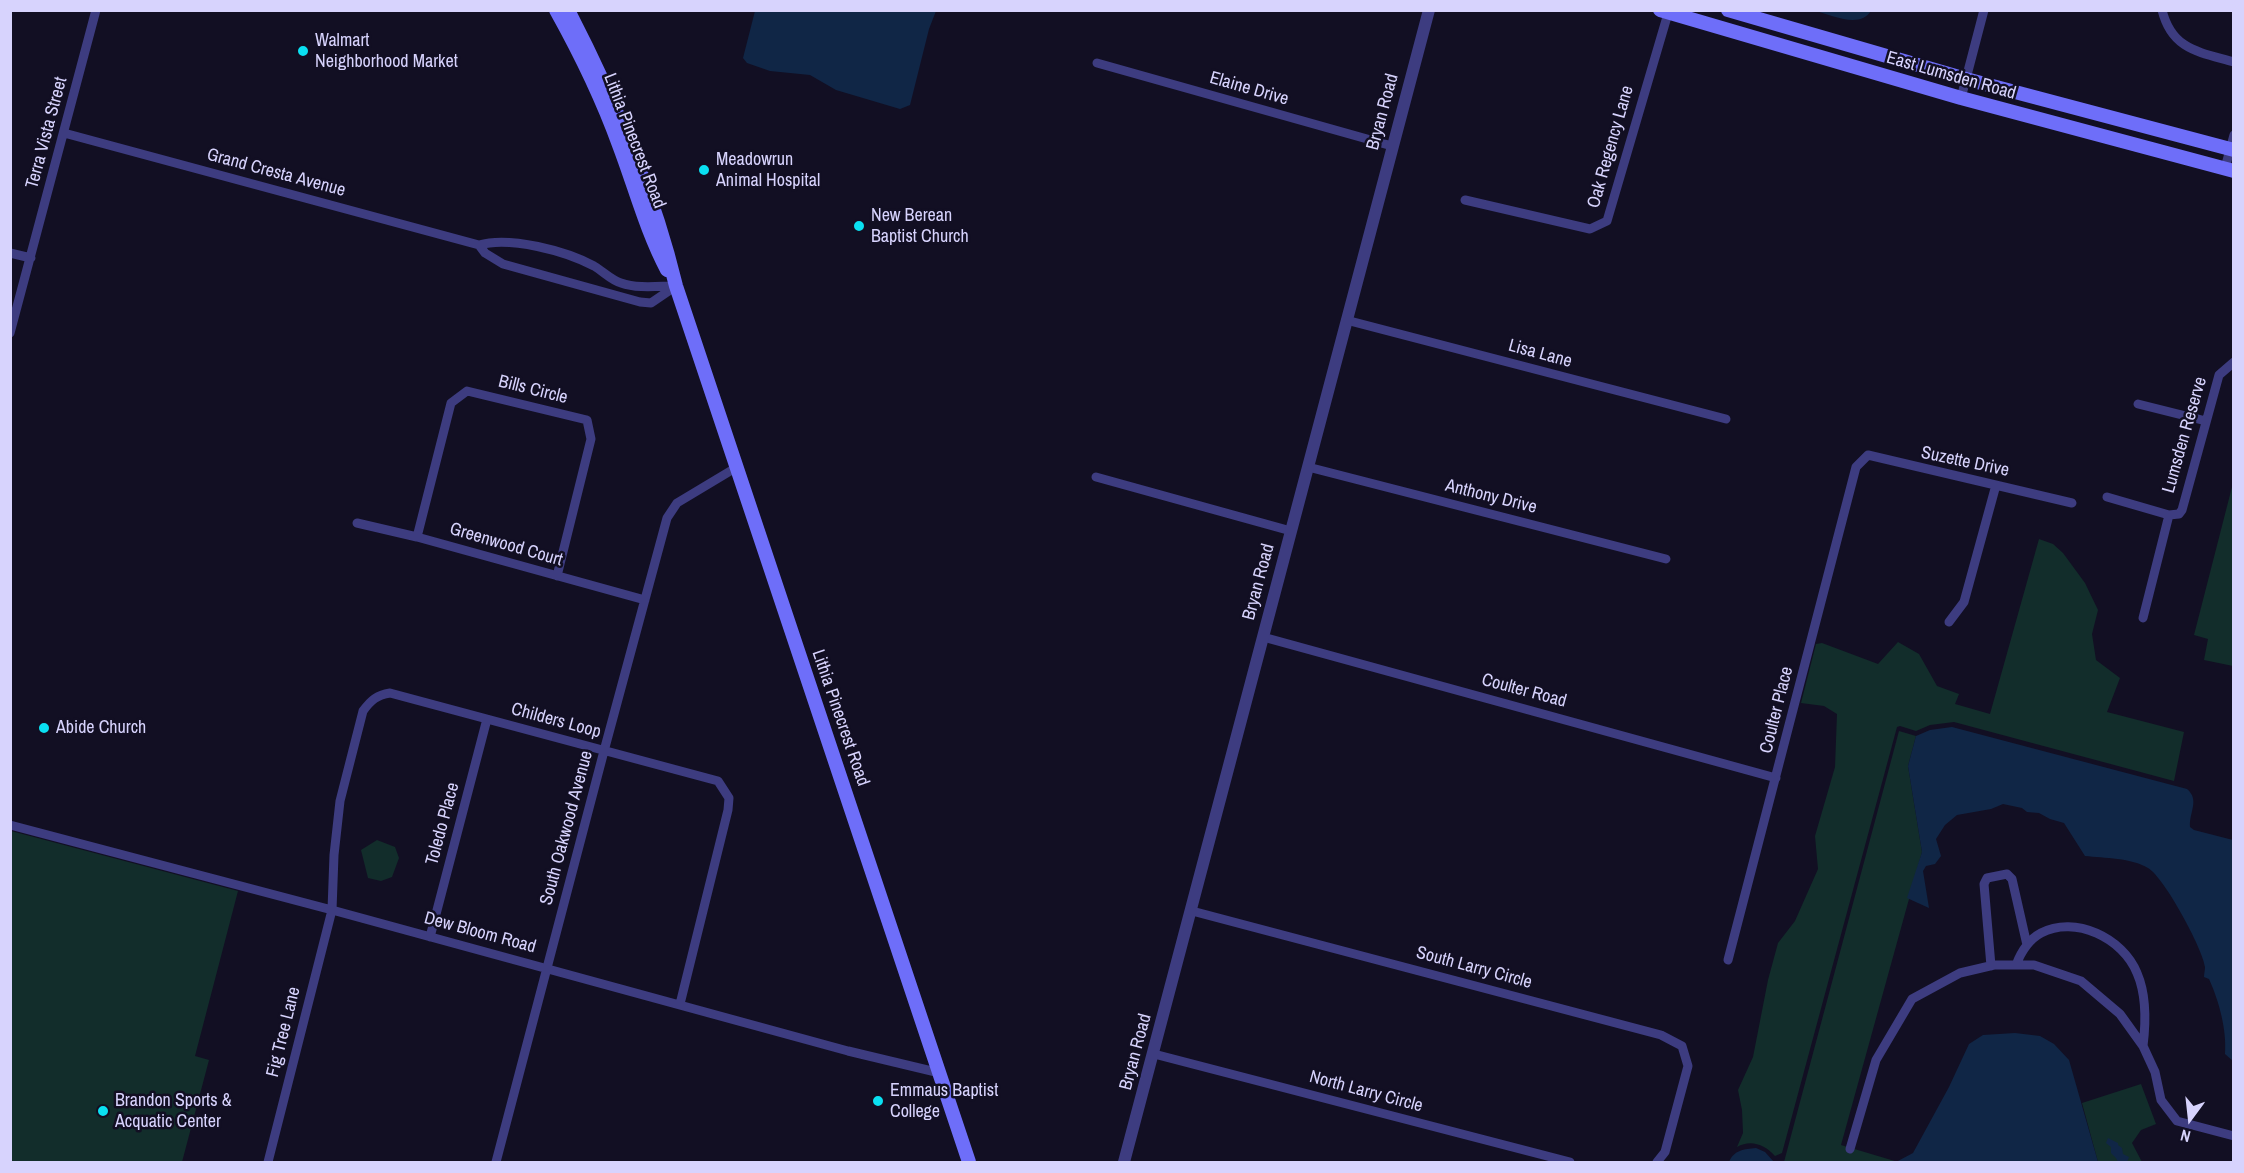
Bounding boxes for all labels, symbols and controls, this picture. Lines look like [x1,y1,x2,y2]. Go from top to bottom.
place label: Walmart Neighborhood Market [315,30,458,72]
marker: Walmart Neighborhood Market [296,44,310,58]
street label: East Lumsden Road [1884,47,2018,105]
street label: Elaine Drive [1207,67,1291,111]
street label: Lithia Pinecrest Road [598,70,670,212]
street label: Bryan Road [1362,72,1404,152]
street label: Terra Vista Street [22,75,72,191]
street label: Oak Regency Lane [1583,83,1639,211]
street label: Grand Cresta Avenue [204,144,348,202]
place label: Meadowrun Animal Hospital [716,149,820,192]
marker: Meadowrun Animal Hospital [697,163,711,177]
place label: New Berean Baptist Church [871,205,969,248]
marker: New Berean Baptist Church [852,219,866,233]
street label: Lisa Lane [1506,335,1574,373]
street label: Bills Circle [496,371,570,409]
street label: Lumsden Reserve [2158,374,2212,496]
street label: Suzette Drive [1919,442,2011,482]
street label: Anthony Drive [1443,475,1539,519]
street label: Greenwood Court [447,519,565,571]
street label: Bryan Road [1238,542,1280,622]
street label: Lithia Pinecrest Road [807,647,873,789]
street label: Coulter Place [1756,664,1798,756]
street label: Coulter Road [1479,669,1569,713]
street label: Childers Loop [509,699,603,743]
place label: Abide Church [56,717,146,739]
marker: Abide Church [37,721,51,735]
street label: South Oakwood Avenue [536,748,598,908]
street label: Toledo Place [422,780,464,868]
street label: Dew Bloom Road [422,908,538,958]
street label: South Larry Circle [1414,942,1534,994]
street label: Fig Tree Lane [262,985,306,1079]
street label: Bryan Road [1115,1012,1157,1092]
street label: North Larry Circle [1307,1066,1425,1118]
place label: Emmaus Baptist College [890,1080,998,1122]
north arrow [2160,1089,2220,1149]
place label: Brandon Sports & Acquatic Center [115,1090,232,1132]
marker: Emmaus Baptist College [871,1094,885,1108]
marker: Brandon Sports & Acquatic Center [96,1104,110,1118]
text: N [2178,1125,2193,1148]

